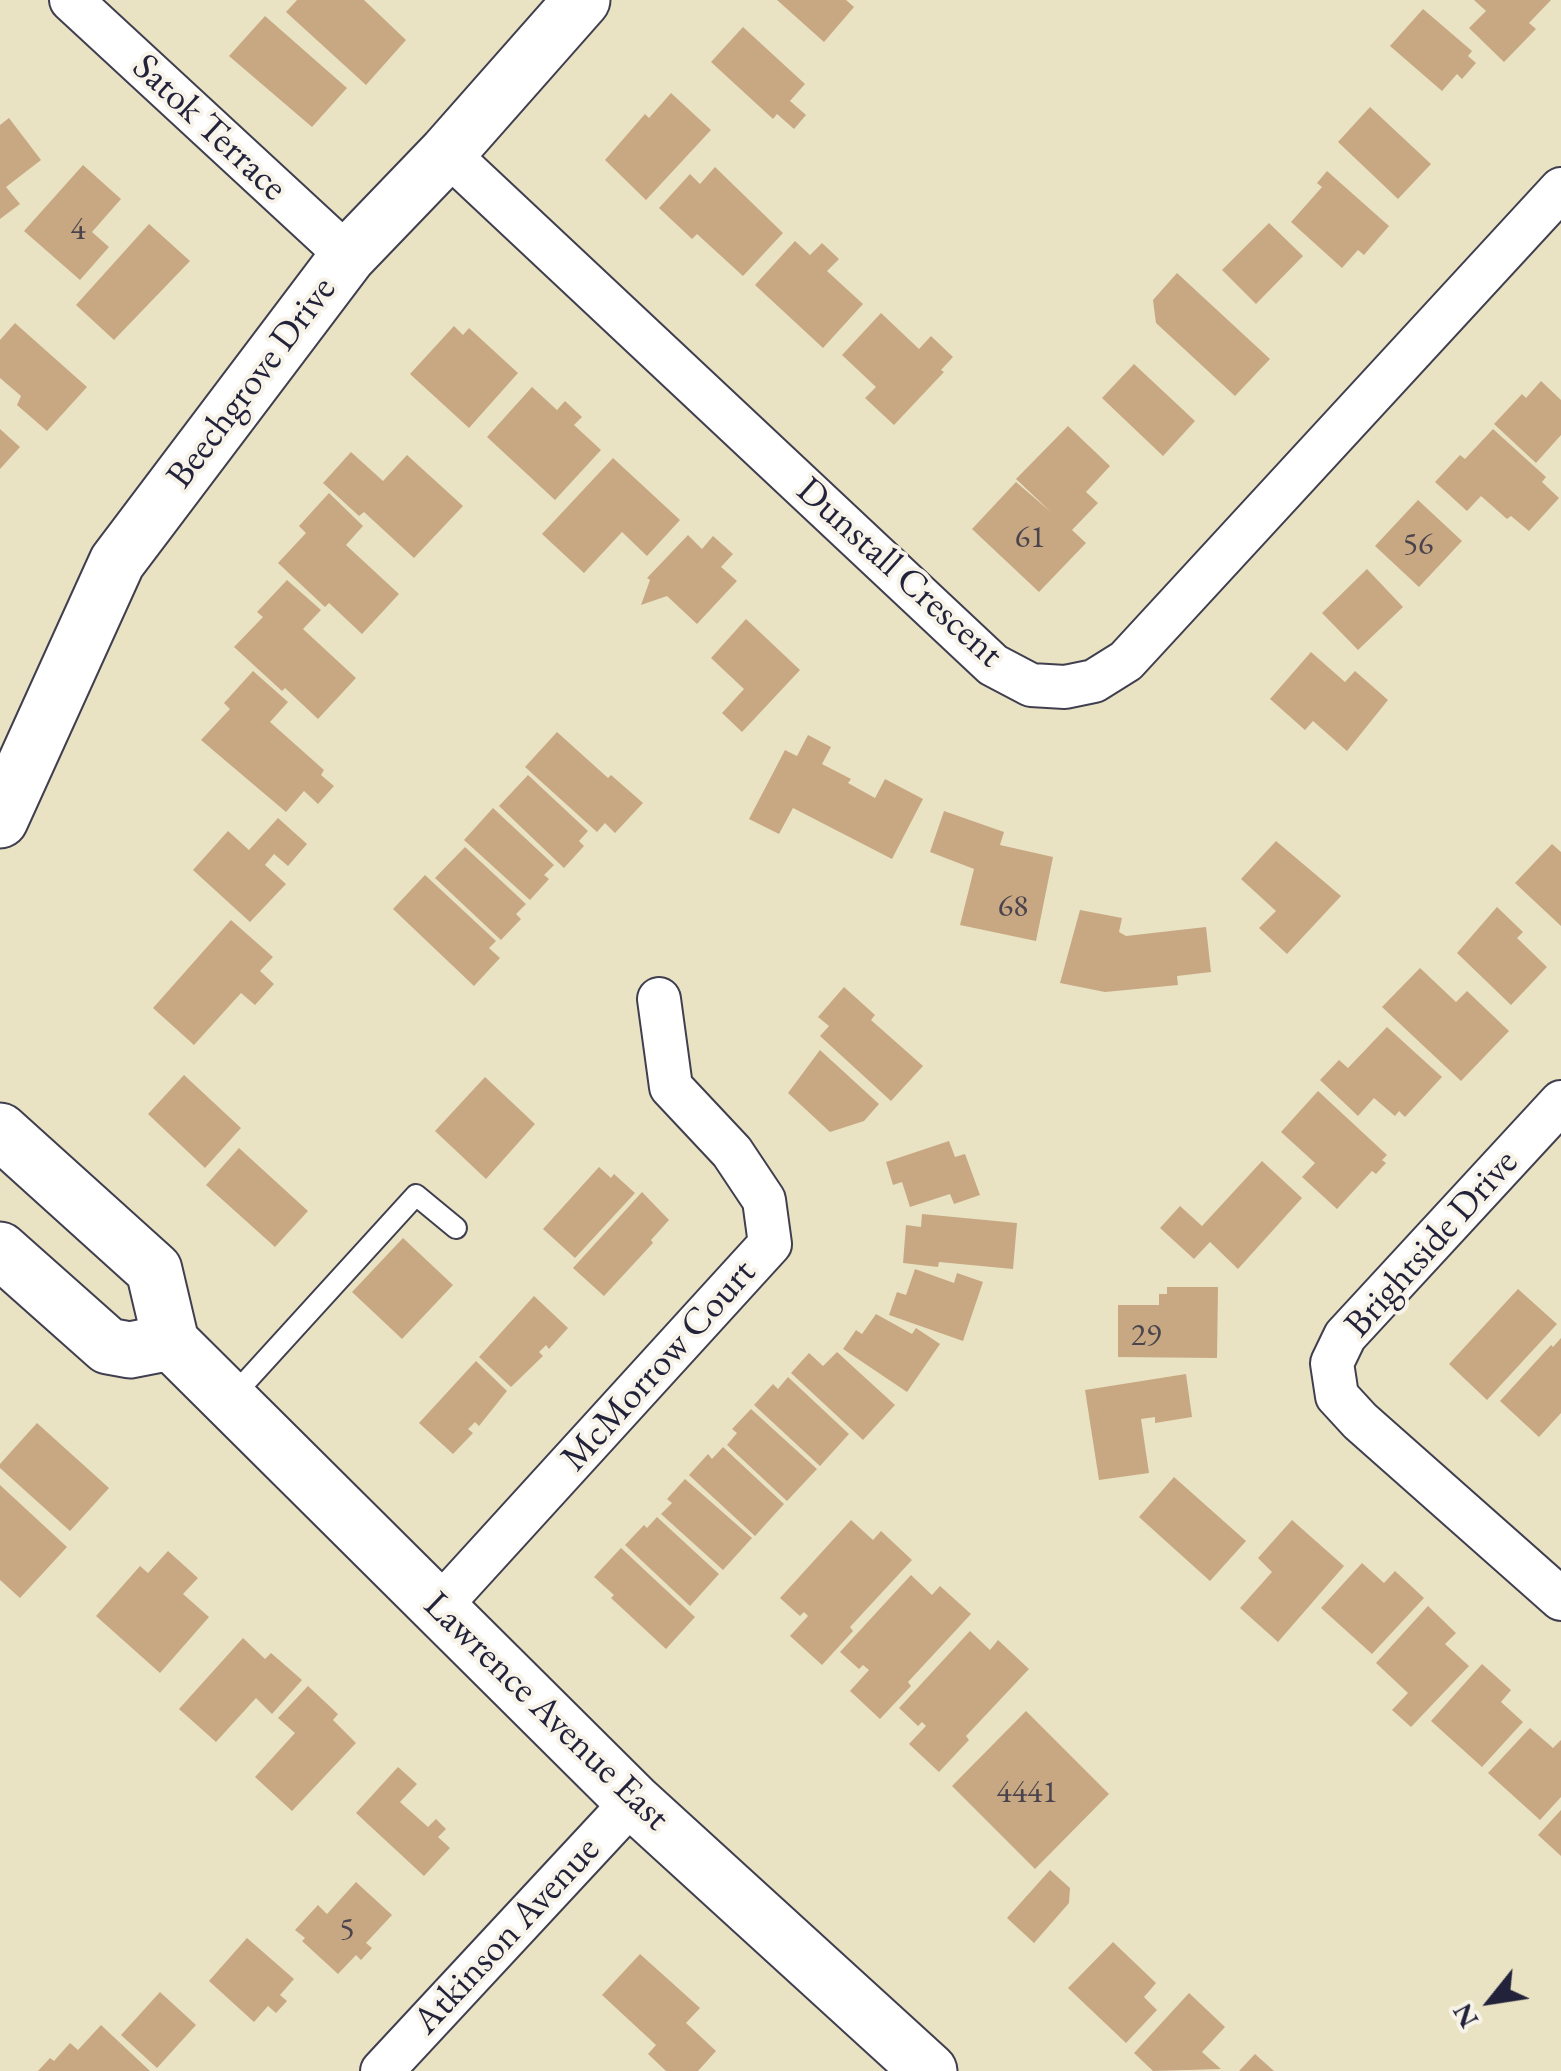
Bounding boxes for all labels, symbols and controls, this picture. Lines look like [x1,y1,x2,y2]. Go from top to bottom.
street label: Satok Terrace [122,45,296,211]
house number: 4 [70,211,86,249]
street label: Beechgrove Drive [158,268,346,498]
street label: Dunstall Crescent [786,468,1012,678]
house number: 61 [1015,519,1045,557]
house number: 56 [1403,526,1433,564]
house number: 68 [998,888,1028,926]
street label: Brightside Drive [1336,1141,1528,1347]
street label: McMorrow Court [552,1251,766,1481]
house number: 29 [1131,1317,1161,1355]
street label: Lawrence Avenue East [414,1583,678,1841]
house number: 4441 [996,1774,1058,1812]
street label: Atkinson Avenue [404,1828,610,2044]
house number: 5 [339,1911,355,1949]
north arrow [1441,1951,1541,2051]
text: N [1444,1997,1486,2035]

